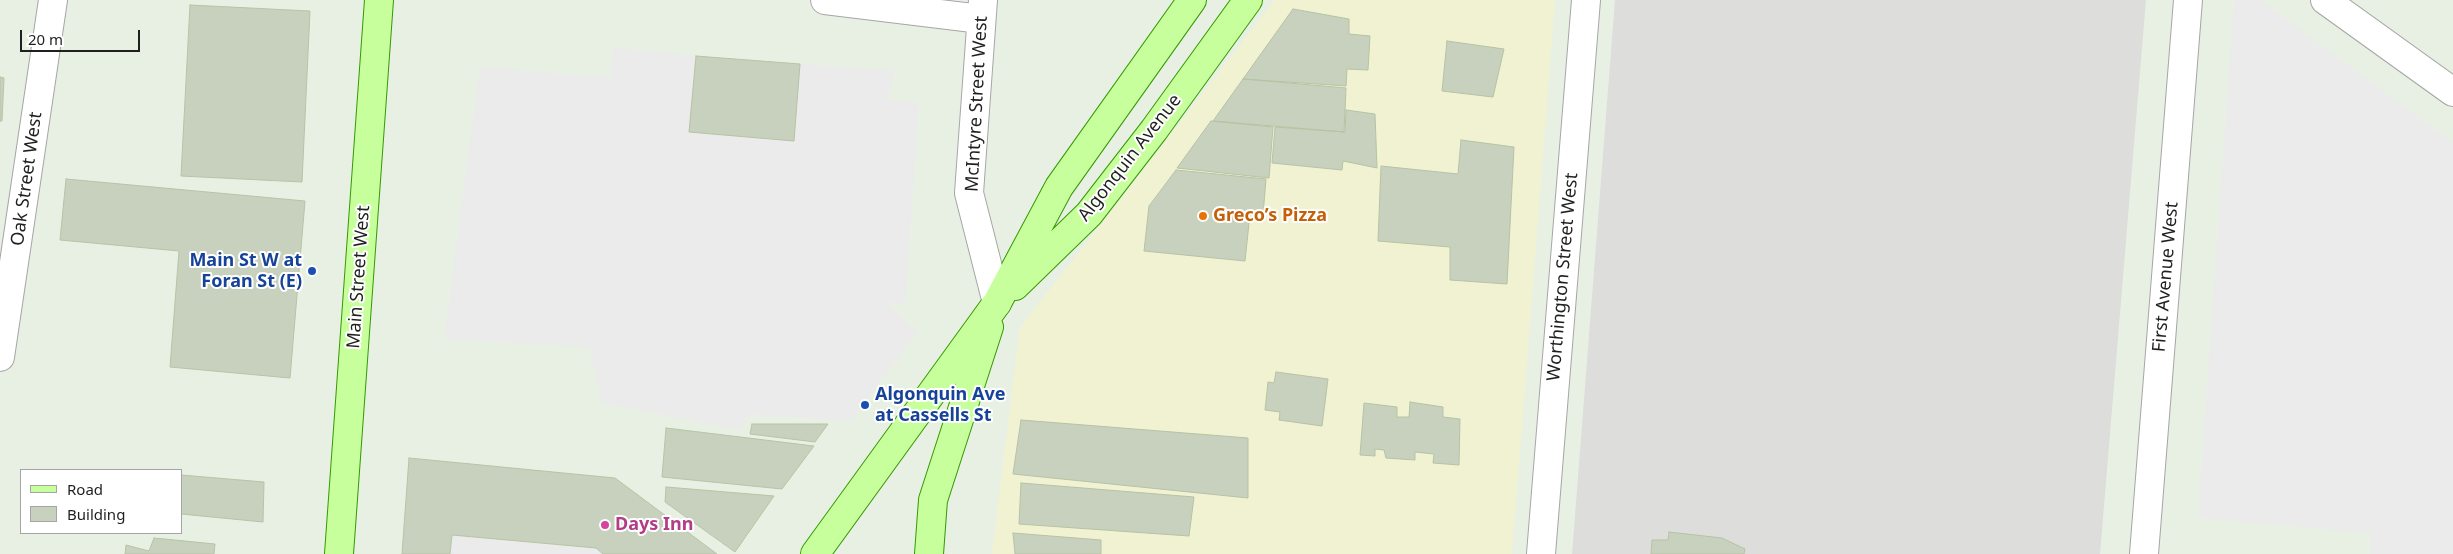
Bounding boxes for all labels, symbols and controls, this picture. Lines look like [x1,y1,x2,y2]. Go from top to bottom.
street label: McIntyre Street West [962,15,992,193]
scale bar [22,20,142,52]
text: 20 m [28,29,63,49]
street label: Algonquin Avenue [1074,90,1186,226]
street label: Oak Street West [7,111,47,247]
street label: Worthington Street West [1543,172,1583,382]
street label: First Avenue West [2149,201,2183,353]
street label: Main Street West [343,205,375,349]
place label: Greco’s Pizza [1213,205,1327,227]
marker: Greco’s Pizza [1197,210,1209,222]
place label: Main St W at Foran St (E) [189,250,302,292]
marker: Main St W at Foran St (E) [306,265,318,277]
place label: Algonquin Ave at Cassells St [875,384,1005,426]
marker: Algonquin Ave at Cassells St [859,399,871,411]
legend [20,469,182,534]
text: Road [67,479,103,499]
text: Building [67,504,125,524]
place label: Days Inn [615,514,693,536]
marker: Days Inn [599,519,611,531]

